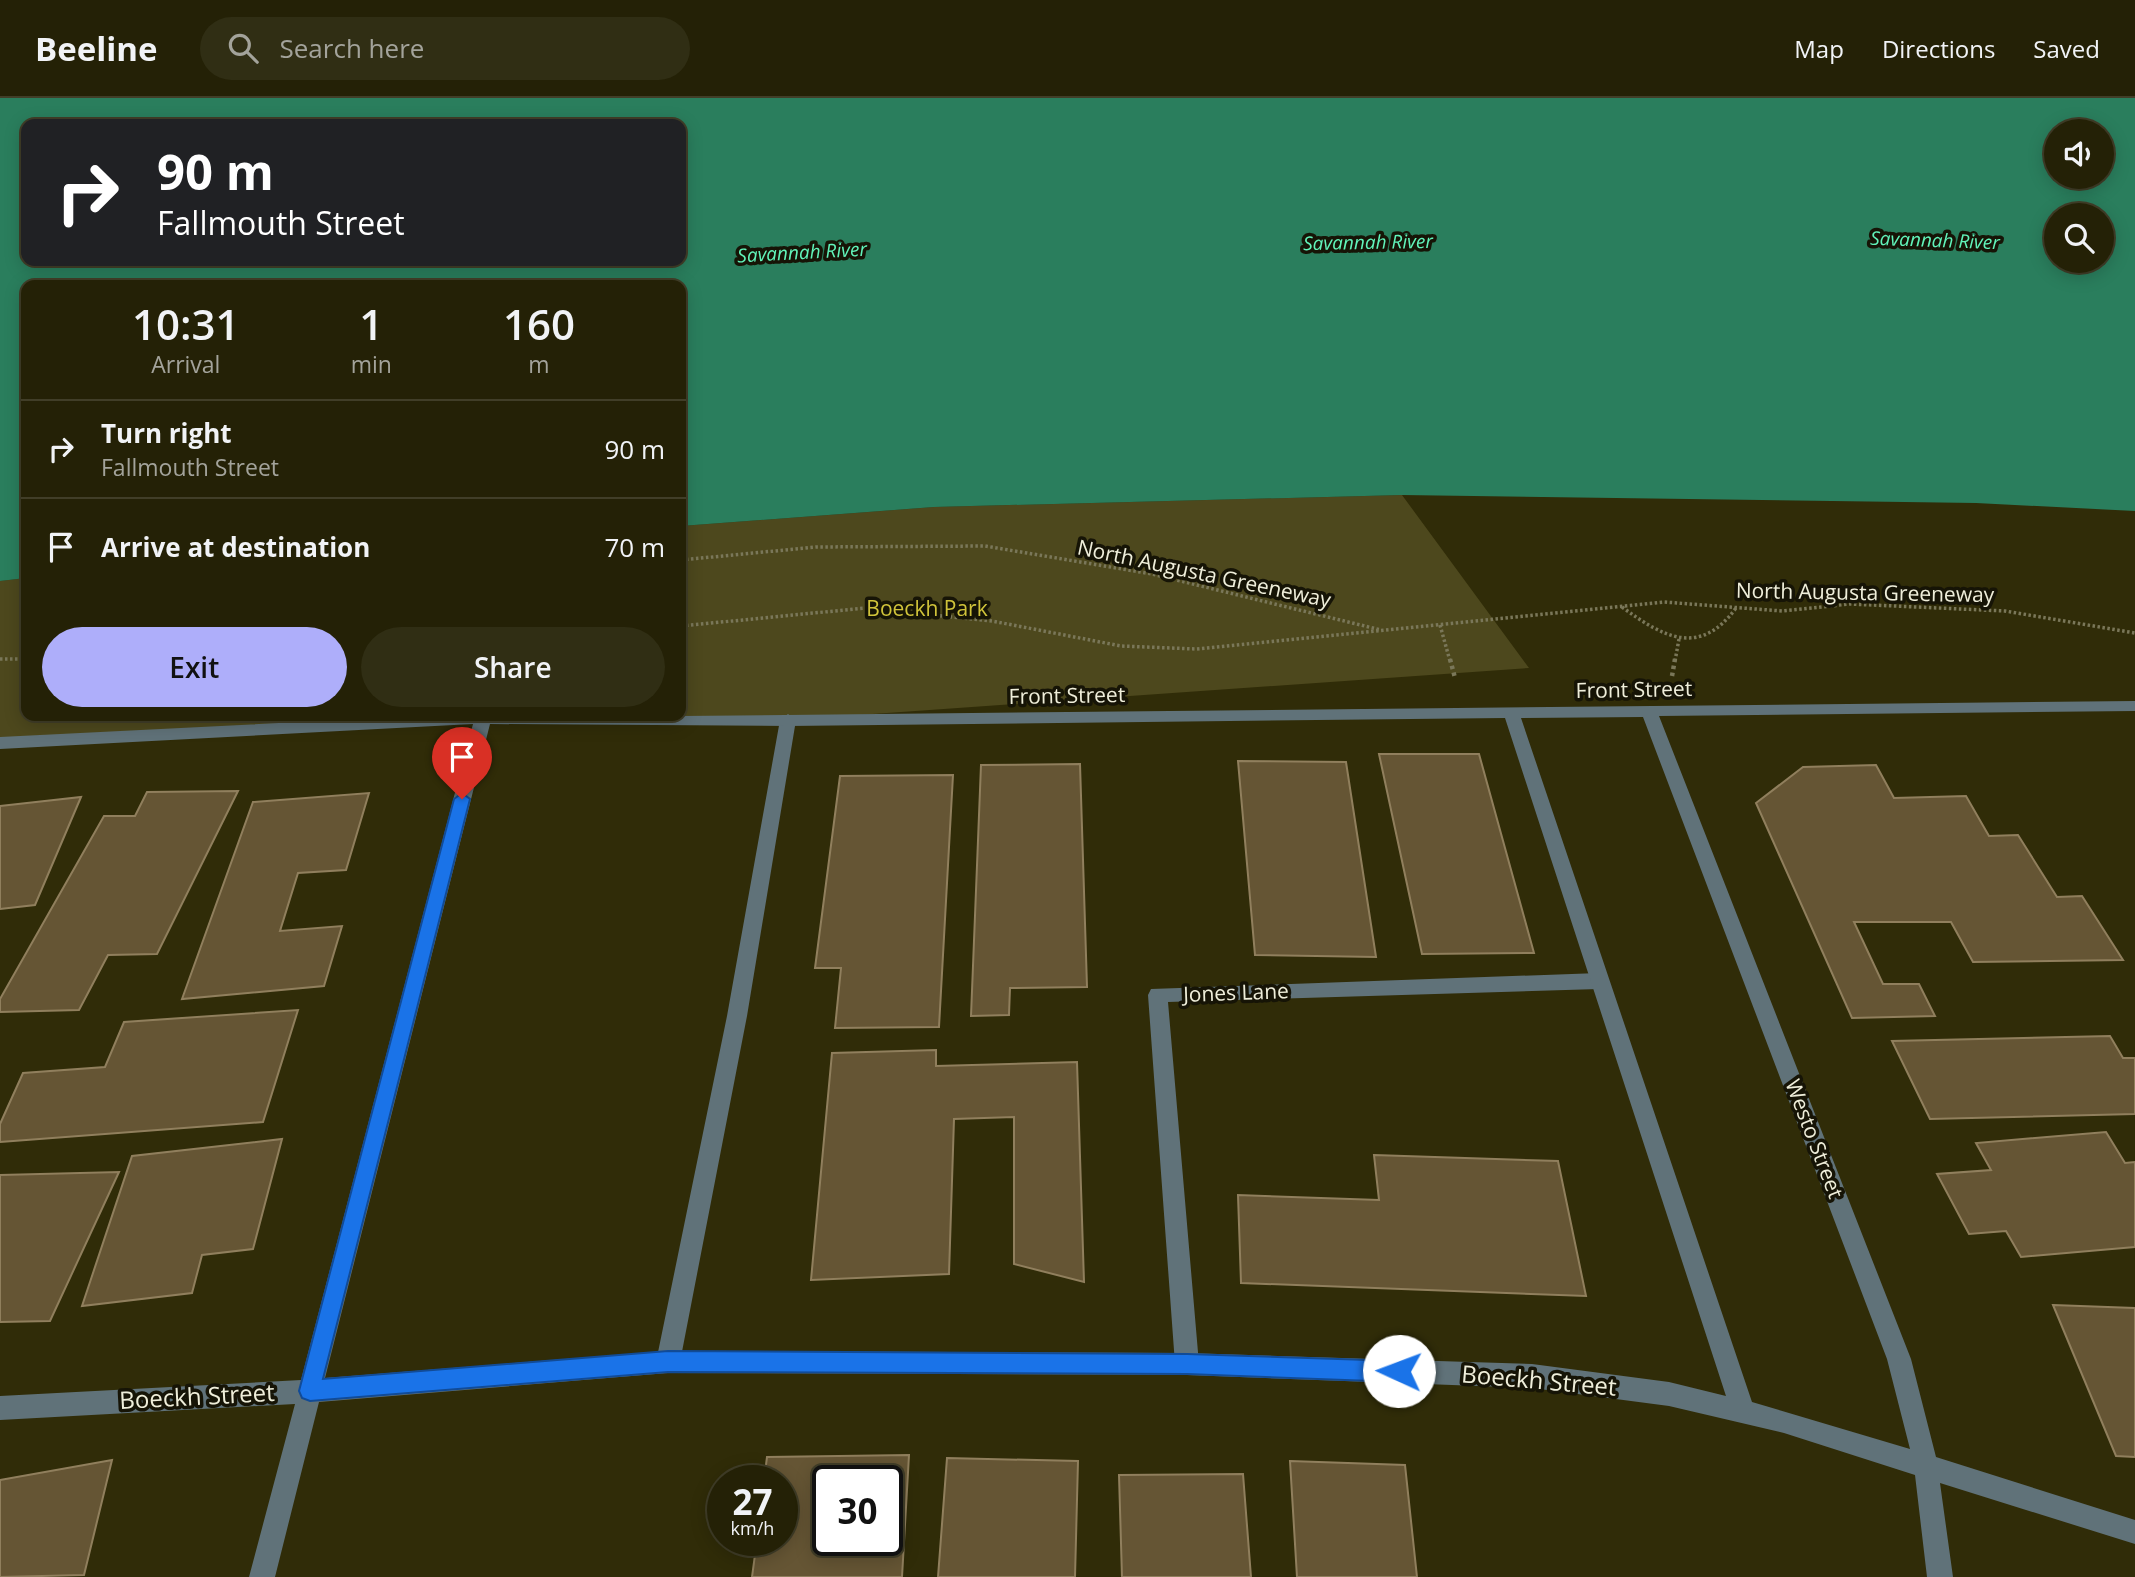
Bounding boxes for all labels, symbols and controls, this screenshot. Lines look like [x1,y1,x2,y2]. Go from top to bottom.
search box [200,17,690,80]
text: Beeline [35,26,158,71]
icon: search [224,29,262,67]
text: Search here [280,30,424,66]
text: Map [1794,32,1844,65]
text: Directions [1882,32,1995,65]
text: Saved [2033,32,2100,65]
map controls [2044,119,2114,273]
button: sound [2044,119,2114,189]
text: 90 m [157,138,274,204]
icon: right [42,147,133,238]
text: Fallmouth Street [157,201,405,244]
button: search [2044,203,2114,273]
water label: Savannah River [1870,225,2002,255]
water label: Savannah River [1303,228,1435,256]
water label: Savannah River [737,236,869,268]
text: 10:31 [132,295,240,352]
text: 1 [359,295,383,352]
text: 160 [503,295,575,352]
text: Arrival [151,348,220,380]
text: min [351,348,392,380]
text: m [528,348,550,380]
text: Turn right [101,415,232,451]
icon: right [42,430,80,468]
text: 90 m [604,431,665,467]
text: Fallmouth Street [101,451,279,483]
icon: arrive [42,528,80,566]
text: Arrive at destination [101,529,370,565]
text: 70 m [604,529,665,565]
street label: North Augusta Greeneway [1075,532,1334,614]
street label: North Augusta Greeneway [1736,576,1995,608]
park label: Boeckh Park [866,594,988,622]
button: Exit [42,627,347,707]
button: Share [361,627,665,707]
street label: Front Street [1575,674,1692,704]
street label: Front Street [1008,680,1125,710]
pin [432,727,492,799]
icon: arrive [443,738,481,776]
street label: Jones Lane [1181,976,1289,1008]
street label: Westo Street [1779,1075,1850,1202]
position arrow [1362,1334,1436,1408]
street label: Boeckh Street [1460,1356,1618,1403]
street label: Boeckh Street [118,1375,275,1416]
speed limit sign: 30 [812,1465,903,1556]
text: 27 [732,1478,773,1525]
text: km/h [731,1516,774,1540]

